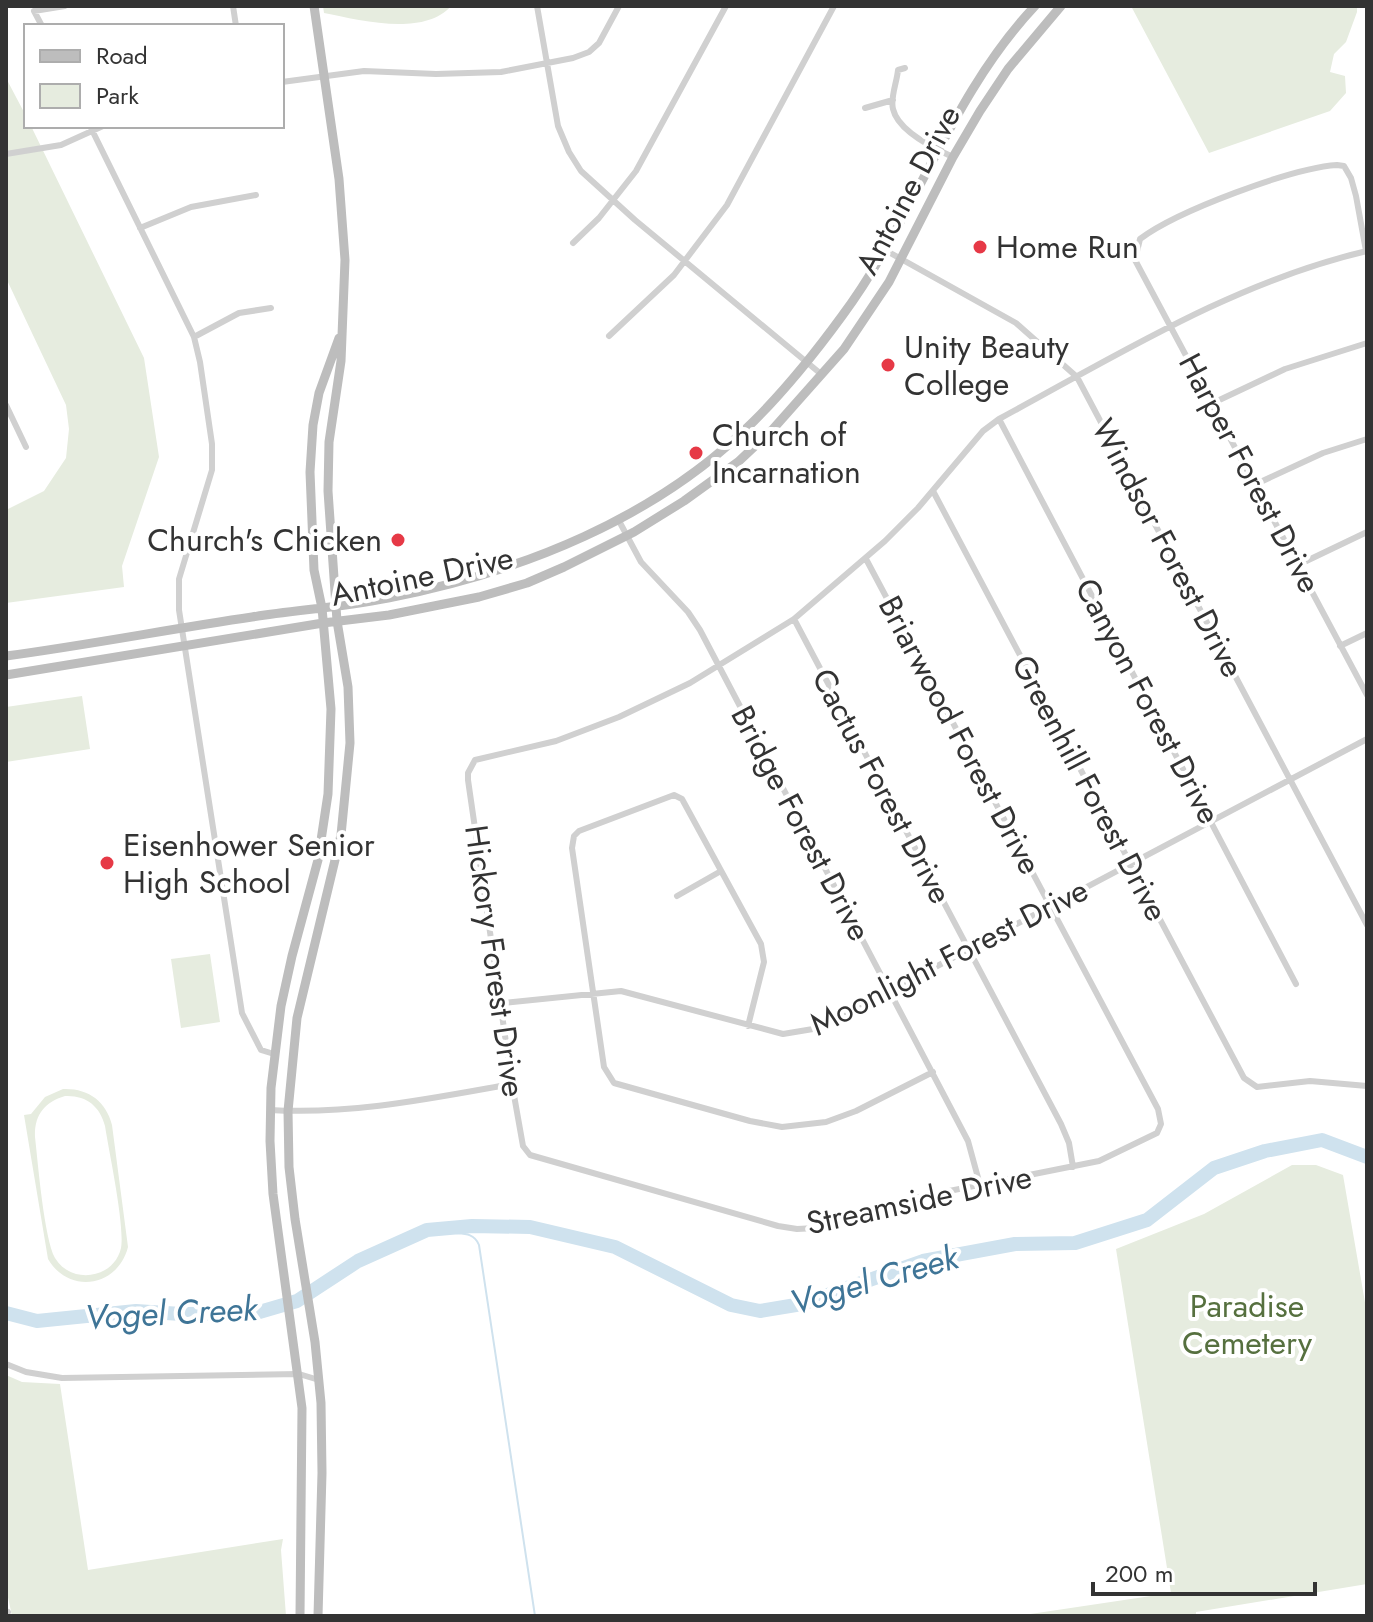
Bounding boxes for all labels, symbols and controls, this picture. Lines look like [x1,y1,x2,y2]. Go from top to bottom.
legend [24,24,284,128]
text: Road [96,38,148,73]
text: Park [96,78,139,113]
street label: Antoine Drive [844,97,972,283]
place label: Home Run [996,224,1139,270]
marker: Home Run [971,238,989,256]
place label: Unity Beauty College [904,324,1070,407]
street label: Harper Forest Drive [1167,345,1333,601]
marker: Unity Beauty College [879,356,897,374]
street label: Windsor Forest Drive [1080,411,1256,685]
place label: Church of Incarnation [712,412,861,495]
marker: Church of Incarnation [687,444,705,462]
place label: Church's Chicken [147,517,382,563]
marker: Church's Chicken [389,531,407,549]
street label: Antoine Drive [327,534,517,618]
street label: Canyon Forest Drive [1064,570,1232,832]
street label: Briarwood Forest Drive [867,588,1053,882]
street label: Greenhill Forest Drive [1000,647,1180,929]
street label: Cactus Forest Drive [801,660,963,912]
street label: Bridge Forest Drive [720,697,882,949]
place label: Eisenhower Senior High School [123,822,375,905]
street label: Hickory Forest Drive [453,822,537,1100]
marker: Eisenhower Senior High School [98,854,116,872]
street label: Moonlight Forest Drive [802,867,1096,1047]
street label: Streamside Drive [802,1154,1036,1246]
water label: Vogel Creek [784,1232,965,1327]
park label: Paradise Cemetery [1182,1283,1313,1366]
water label: Vogel Creek [84,1284,260,1342]
scale bar [1093,1546,1315,1596]
text: 200 m [1105,1556,1173,1591]

